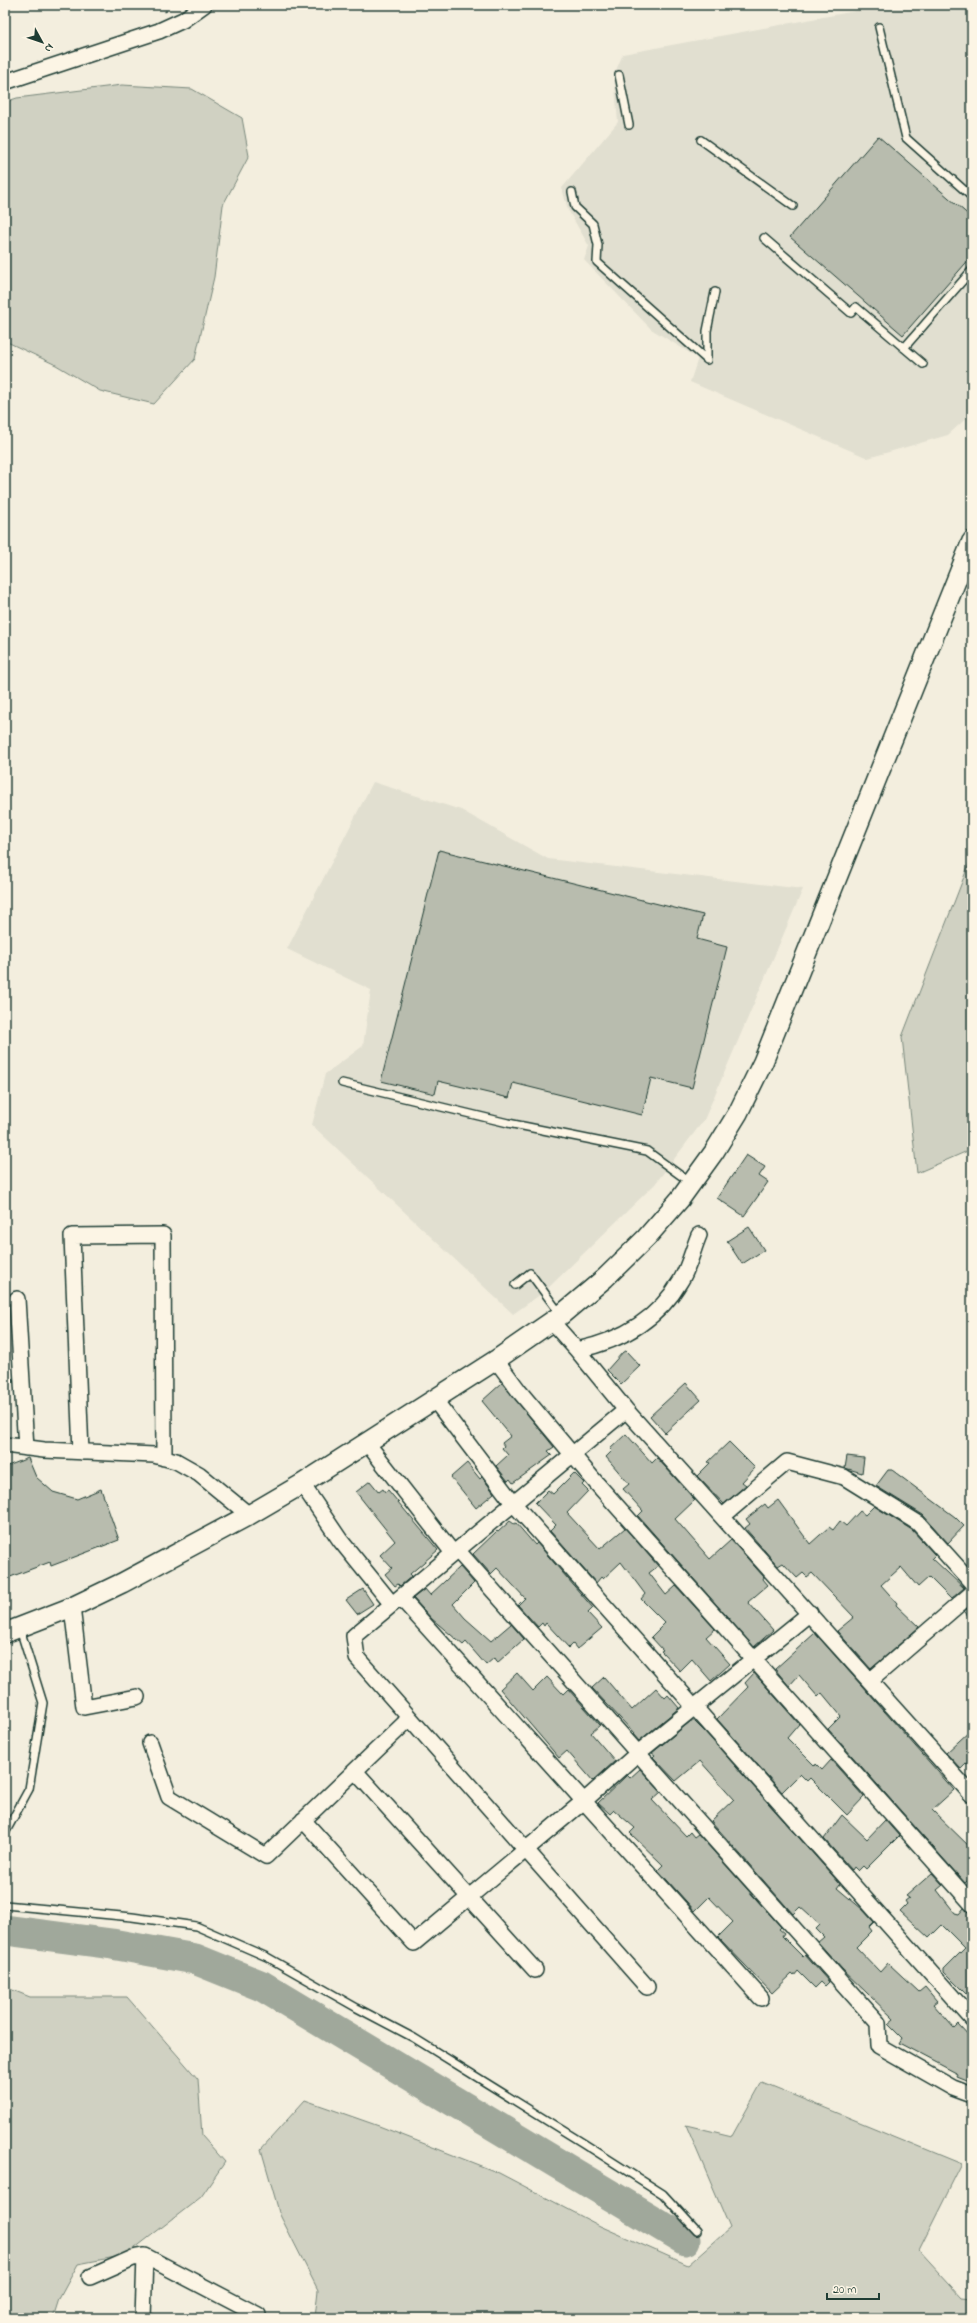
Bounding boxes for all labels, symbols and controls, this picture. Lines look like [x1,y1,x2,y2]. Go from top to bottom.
north arrow [22,22,62,62]
text: N [40,40,57,56]
scale bar [827,2275,879,2301]
text: 20 m [833,2281,856,2299]

